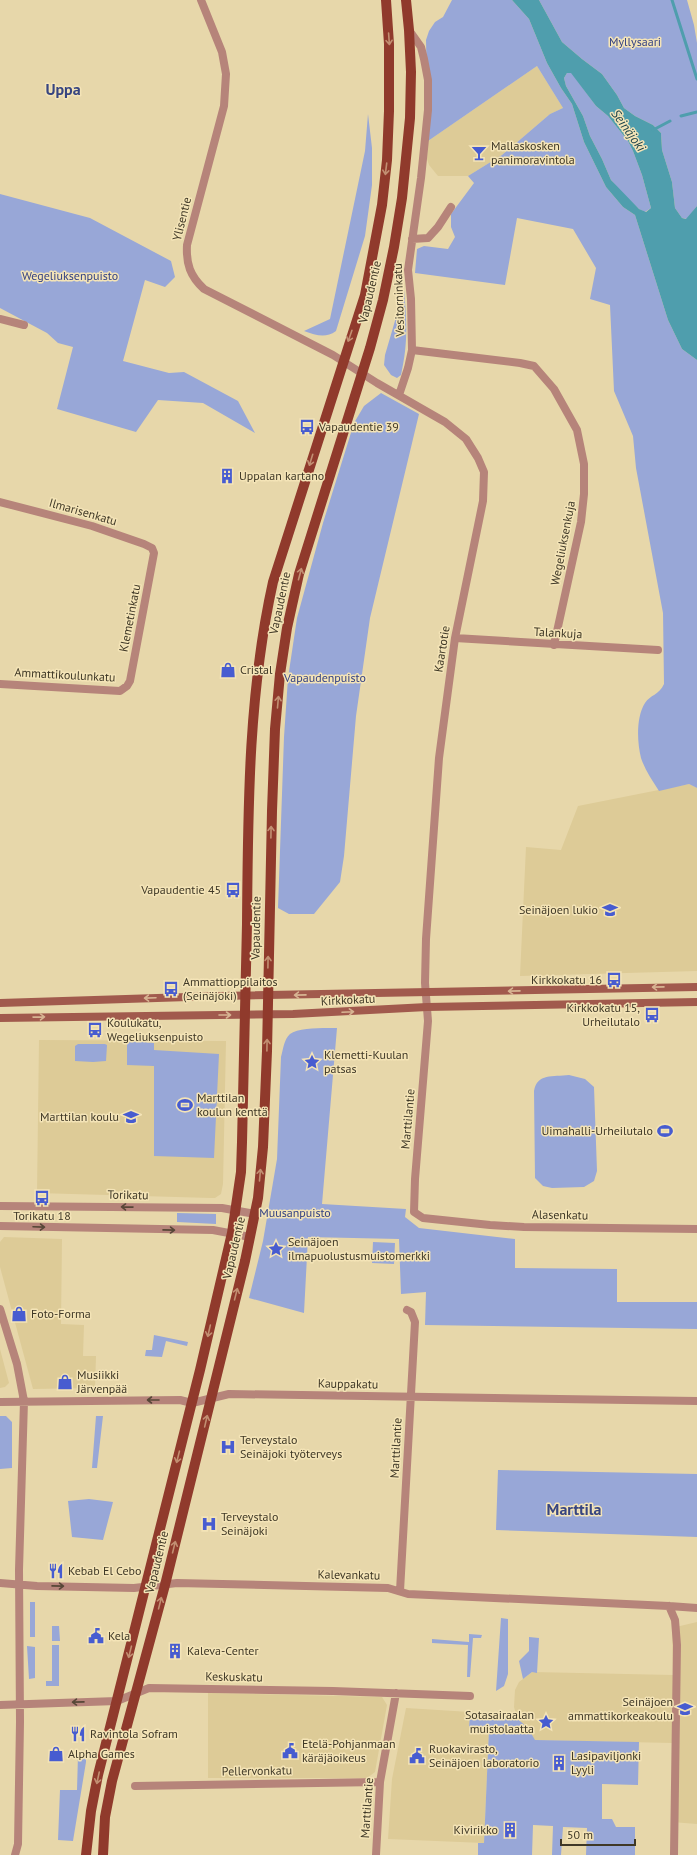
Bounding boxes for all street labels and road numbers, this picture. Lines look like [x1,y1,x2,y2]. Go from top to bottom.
street label: Ylisentie [169,195,194,242]
street label: Vapaudentie [355,259,384,326]
street label: Vesitorninkatu [390,263,407,338]
street label: Ilmarisenkatu [47,495,119,528]
street label: Wegeliuksenkuja [547,499,578,587]
street label: Vapaudentie [265,570,293,637]
street label: Klemetinkatu [116,583,143,653]
street label: Kaartotie [430,624,453,673]
street label: Talankuja [533,624,583,641]
street label: Ammattikoulunkatu [14,664,116,685]
street label: Vapaudentie [247,896,264,961]
street label: Kirkkokatu [320,991,376,1008]
street label: Marttilantie [397,1088,418,1150]
street label: Torikatu [107,1187,149,1202]
street label: Alasenkatu [532,1207,588,1222]
street label: Vapaudentie [219,1215,248,1282]
street label: Kauppakatu [318,1375,378,1392]
street label: Marttilantie [386,1417,405,1479]
street label: Vapaudentie [141,1529,171,1596]
street label: Kalevankatu [317,1566,381,1583]
street label: Keskuskatu [205,1669,263,1684]
street label: Pellervonkatu [222,1762,292,1779]
street label: Marttilantie [357,1777,376,1839]

